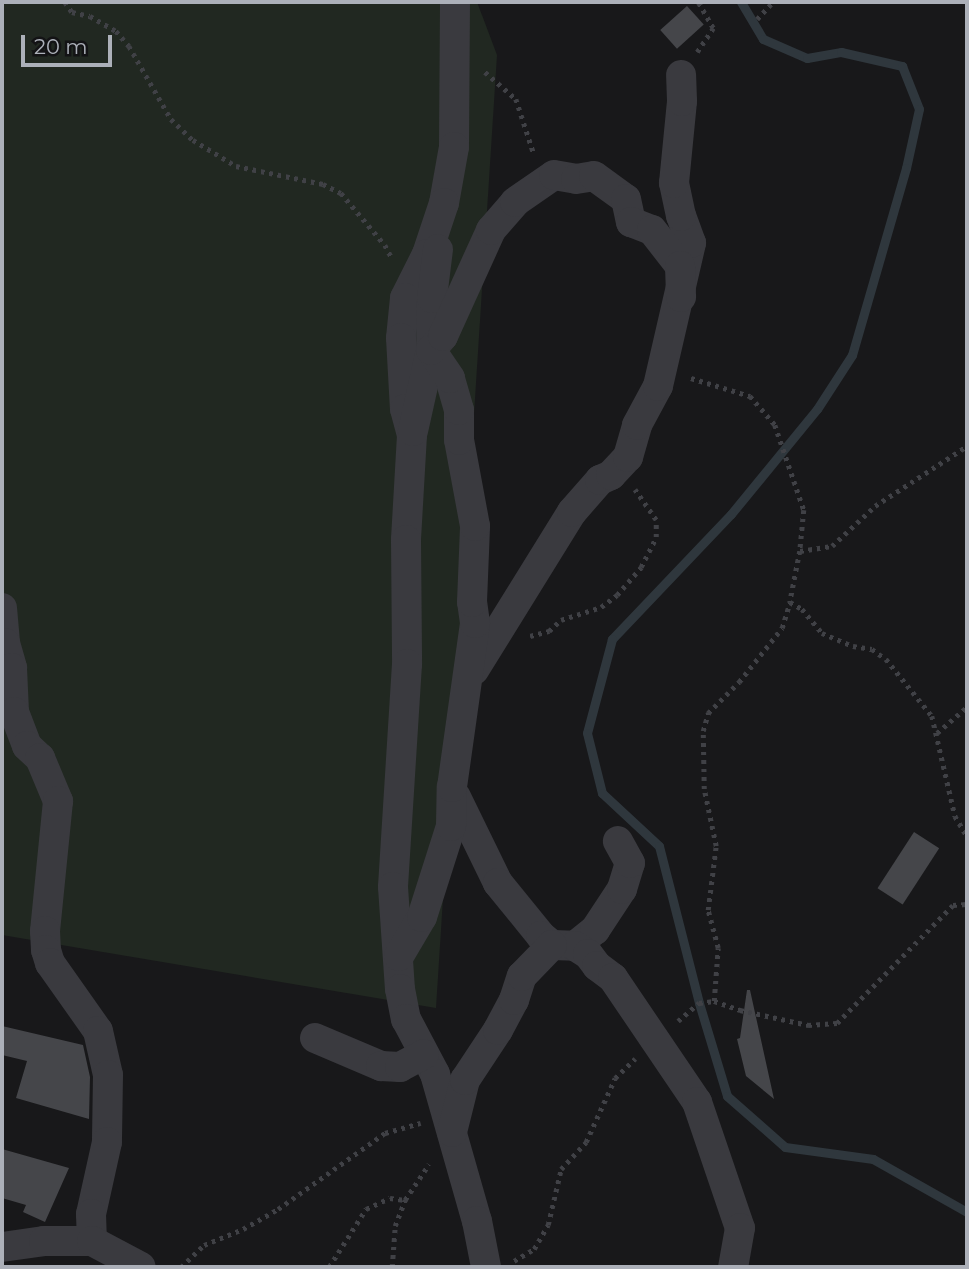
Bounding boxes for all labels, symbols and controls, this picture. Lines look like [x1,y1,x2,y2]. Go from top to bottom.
scale bar [24,21,116,65]
text: 20 m [34,34,88,59]

